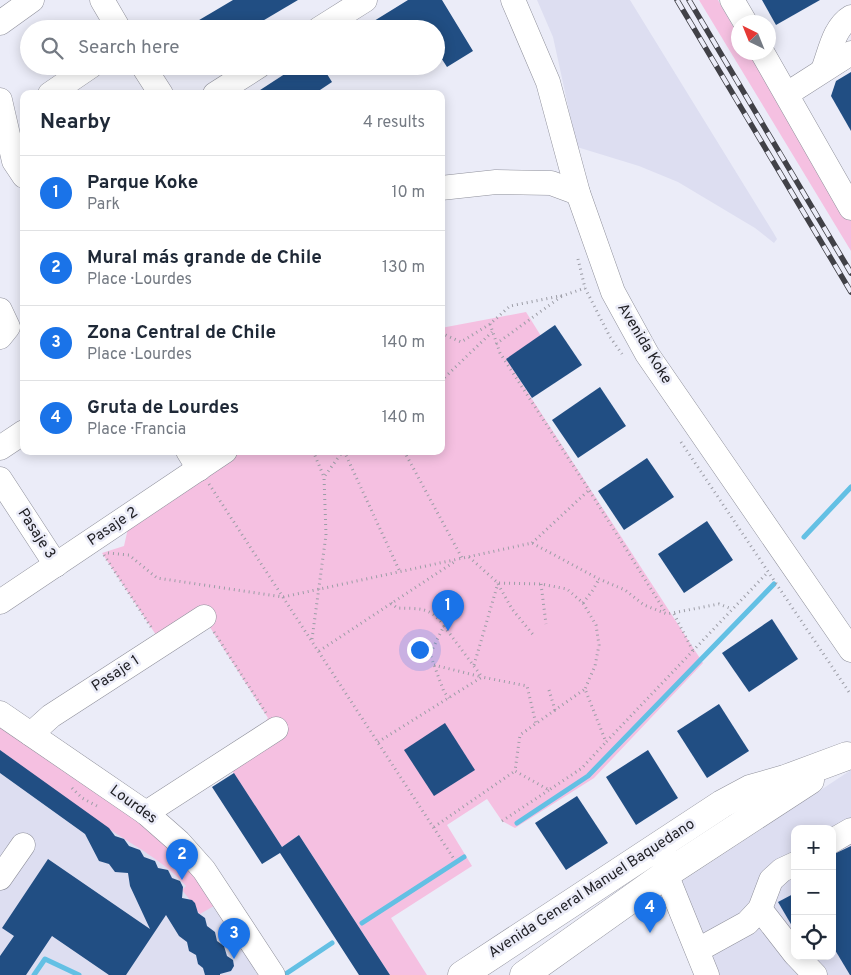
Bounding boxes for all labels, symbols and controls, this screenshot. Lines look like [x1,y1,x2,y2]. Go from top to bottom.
north arrow [731,15,776,60]
search box [20,20,445,75]
icon: search [38,34,66,62]
text: Search here [78,36,180,60]
text: Nearby [40,109,111,136]
text: 4 results [363,113,425,133]
text: Parque Koke [87,171,198,195]
text: 1 [53,183,59,203]
text: 10 m [391,183,425,203]
text: Park [87,195,120,215]
text: Mural más grande de Chile [87,246,322,270]
text: 2 [51,258,61,278]
text: 130 m [382,258,425,278]
text: Place · Lourdes [87,270,192,290]
street label: Avenida Koke [612,300,676,388]
text: Zona Central de Chile [87,321,276,345]
text: 3 [51,333,61,353]
text: 140 m [382,333,425,353]
text: Place · Lourdes [87,345,192,365]
text: Gruta de Lourdes [87,396,239,420]
text: 4 [51,408,61,428]
text: 140 m [382,408,425,428]
text: Place · Francia [87,420,186,440]
street label: Pasaje 2 [84,503,142,551]
street label: Pasaje 3 [13,505,59,563]
pin: 1 [432,590,464,631]
your location [407,637,433,663]
street label: Pasaje 1 [88,652,144,696]
street label: Lourdes [106,781,160,829]
street label: Avenida General Manuel Baquedano [485,815,699,963]
map controls [791,825,836,960]
button: + [791,825,836,870]
pin: 2 [166,839,198,880]
button: − [791,870,836,915]
pin: 4 [634,892,666,933]
button: locate [791,915,836,960]
pin: 3 [218,918,250,959]

